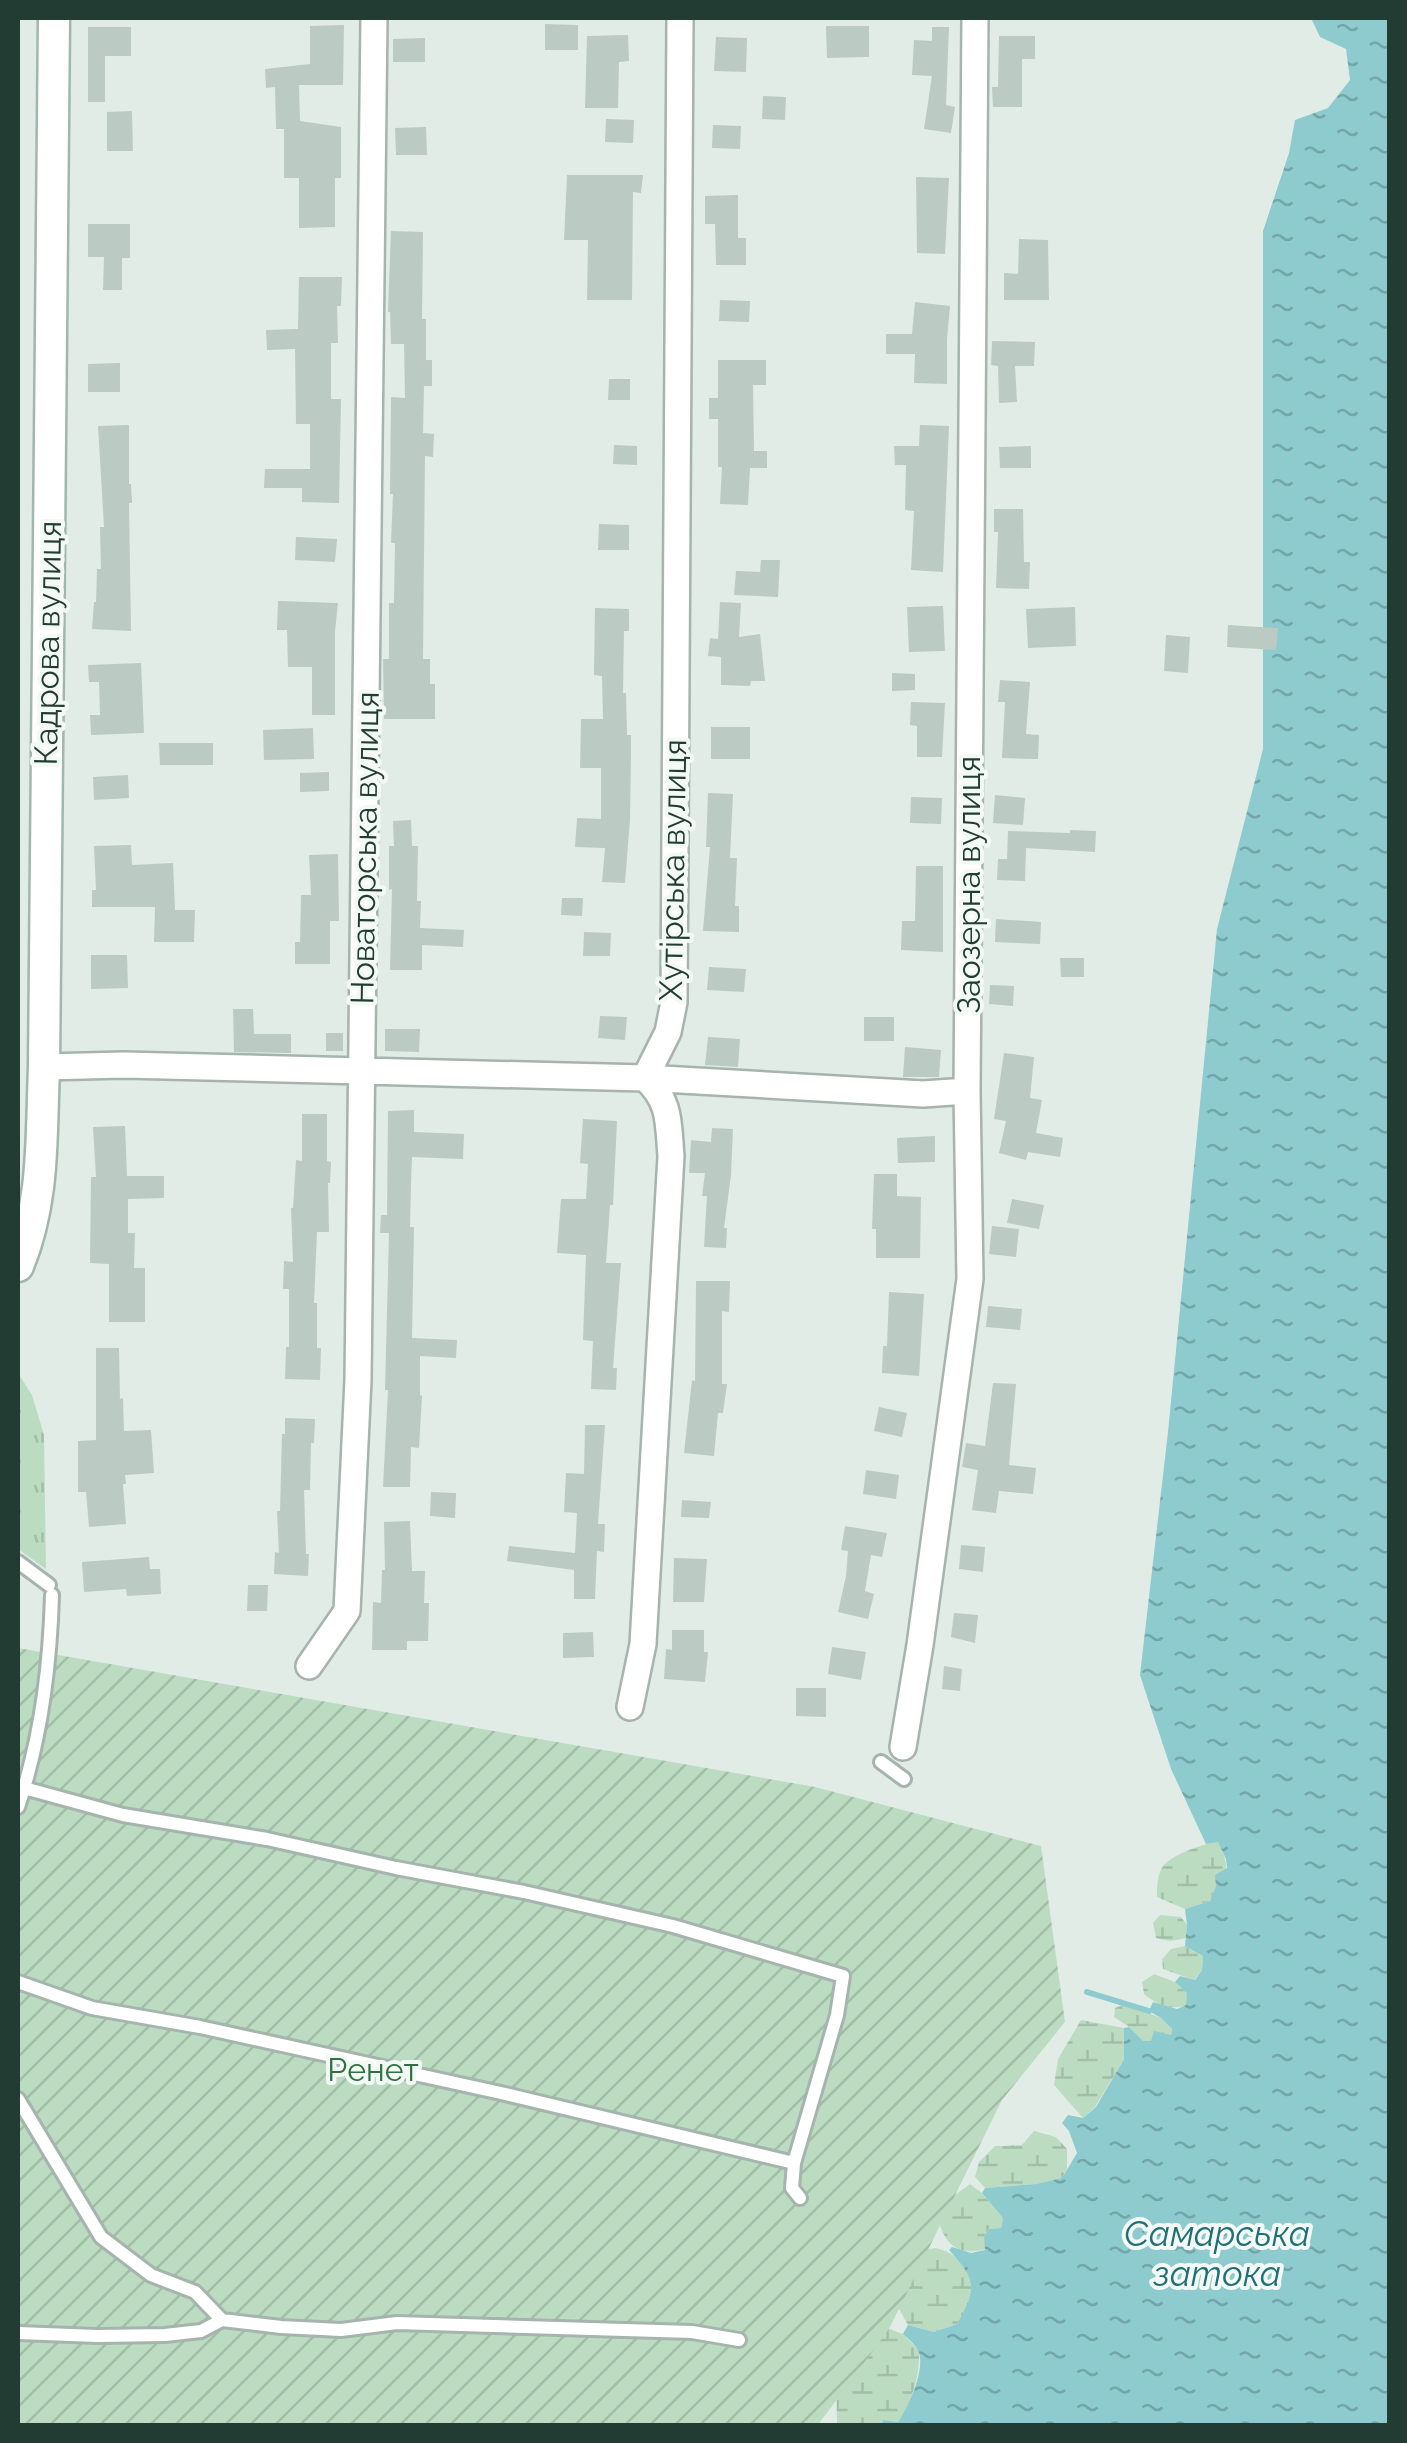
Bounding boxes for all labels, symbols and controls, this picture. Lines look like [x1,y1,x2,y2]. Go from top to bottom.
street label: Кадрова вулиця [27,520,68,766]
street label: Новаторська вулиця [343,691,386,1005]
street label: Хутірська вулиця [652,739,693,1001]
street label: Заозерна вулиця [950,756,987,1014]
park label: Ренет [327,2051,419,2088]
water label: Самарська затока [1124,2213,1310,2294]

